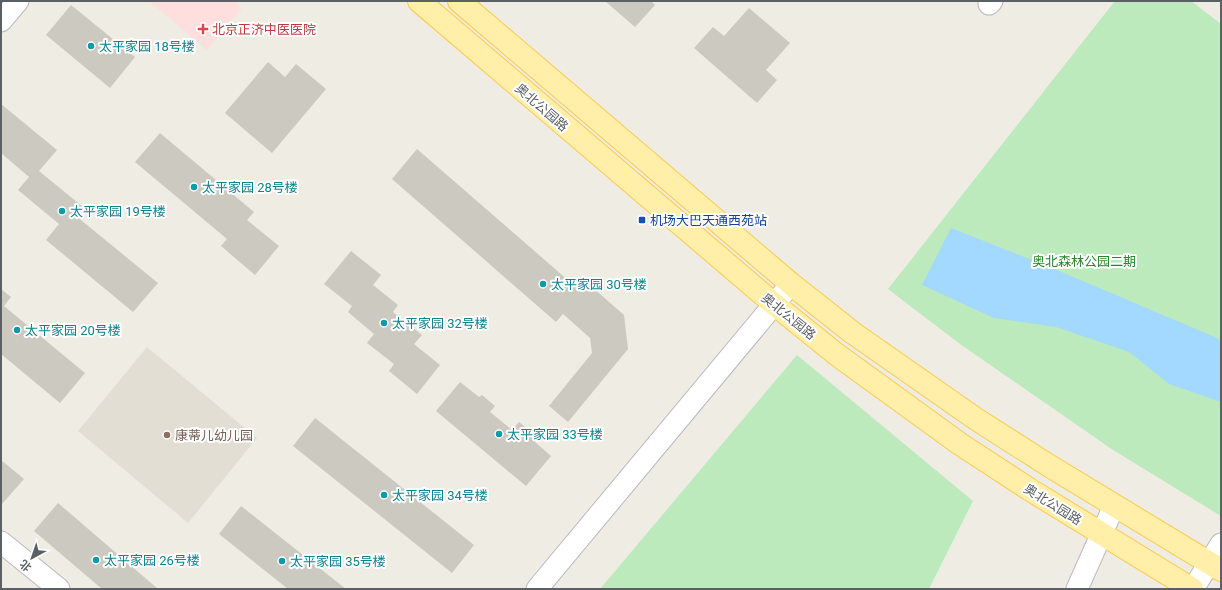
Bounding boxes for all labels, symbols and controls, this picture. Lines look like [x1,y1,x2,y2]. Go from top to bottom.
place label: 北京正济中医医院 [212,22,316,37]
marker: 北京正济中医医院 [197,23,209,35]
place label: 太平家园 18号楼 [99,39,195,54]
marker: 太平家园 18号楼 [86,41,96,51]
street label: 奥北公园路 [512,80,571,134]
place label: 太平家园 28号楼 [202,180,298,195]
marker: 太平家园 28号楼 [189,182,199,192]
place label: 太平家园 19号楼 [70,204,166,219]
marker: 太平家园 19号楼 [57,206,67,216]
place label: 机场大巴天通西苑站 [650,213,767,228]
marker: 机场大巴天通西苑站 [637,215,647,225]
park label: 奥北森林公园二期 [1032,254,1136,269]
place label: 太平家园 30号楼 [551,277,647,292]
marker: 太平家园 30号楼 [538,279,548,289]
street label: 奥北公园路 [759,290,819,343]
place label: 太平家园 32号楼 [392,316,488,331]
marker: 太平家园 32号楼 [379,318,389,328]
place label: 太平家园 20号楼 [25,323,121,338]
marker: 太平家园 20号楼 [12,325,22,335]
place label: 太平家园 33号楼 [507,427,603,442]
place label: 康蒂儿幼儿园 [175,428,253,443]
marker: 太平家园 33号楼 [494,429,504,439]
marker: 康蒂儿幼儿园 [162,430,172,440]
street label: 奥北公园路 [1021,481,1084,528]
place label: 太平家园 34号楼 [392,488,488,503]
marker: 太平家园 34号楼 [379,490,389,500]
north arrow [12,538,52,578]
place label: 太平家园 26号楼 [104,553,200,568]
place label: 太平家园 35号楼 [290,554,386,569]
marker: 太平家园 26号楼 [91,555,101,565]
marker: 太平家园 35号楼 [277,556,287,566]
text: 北 [18,557,34,574]

